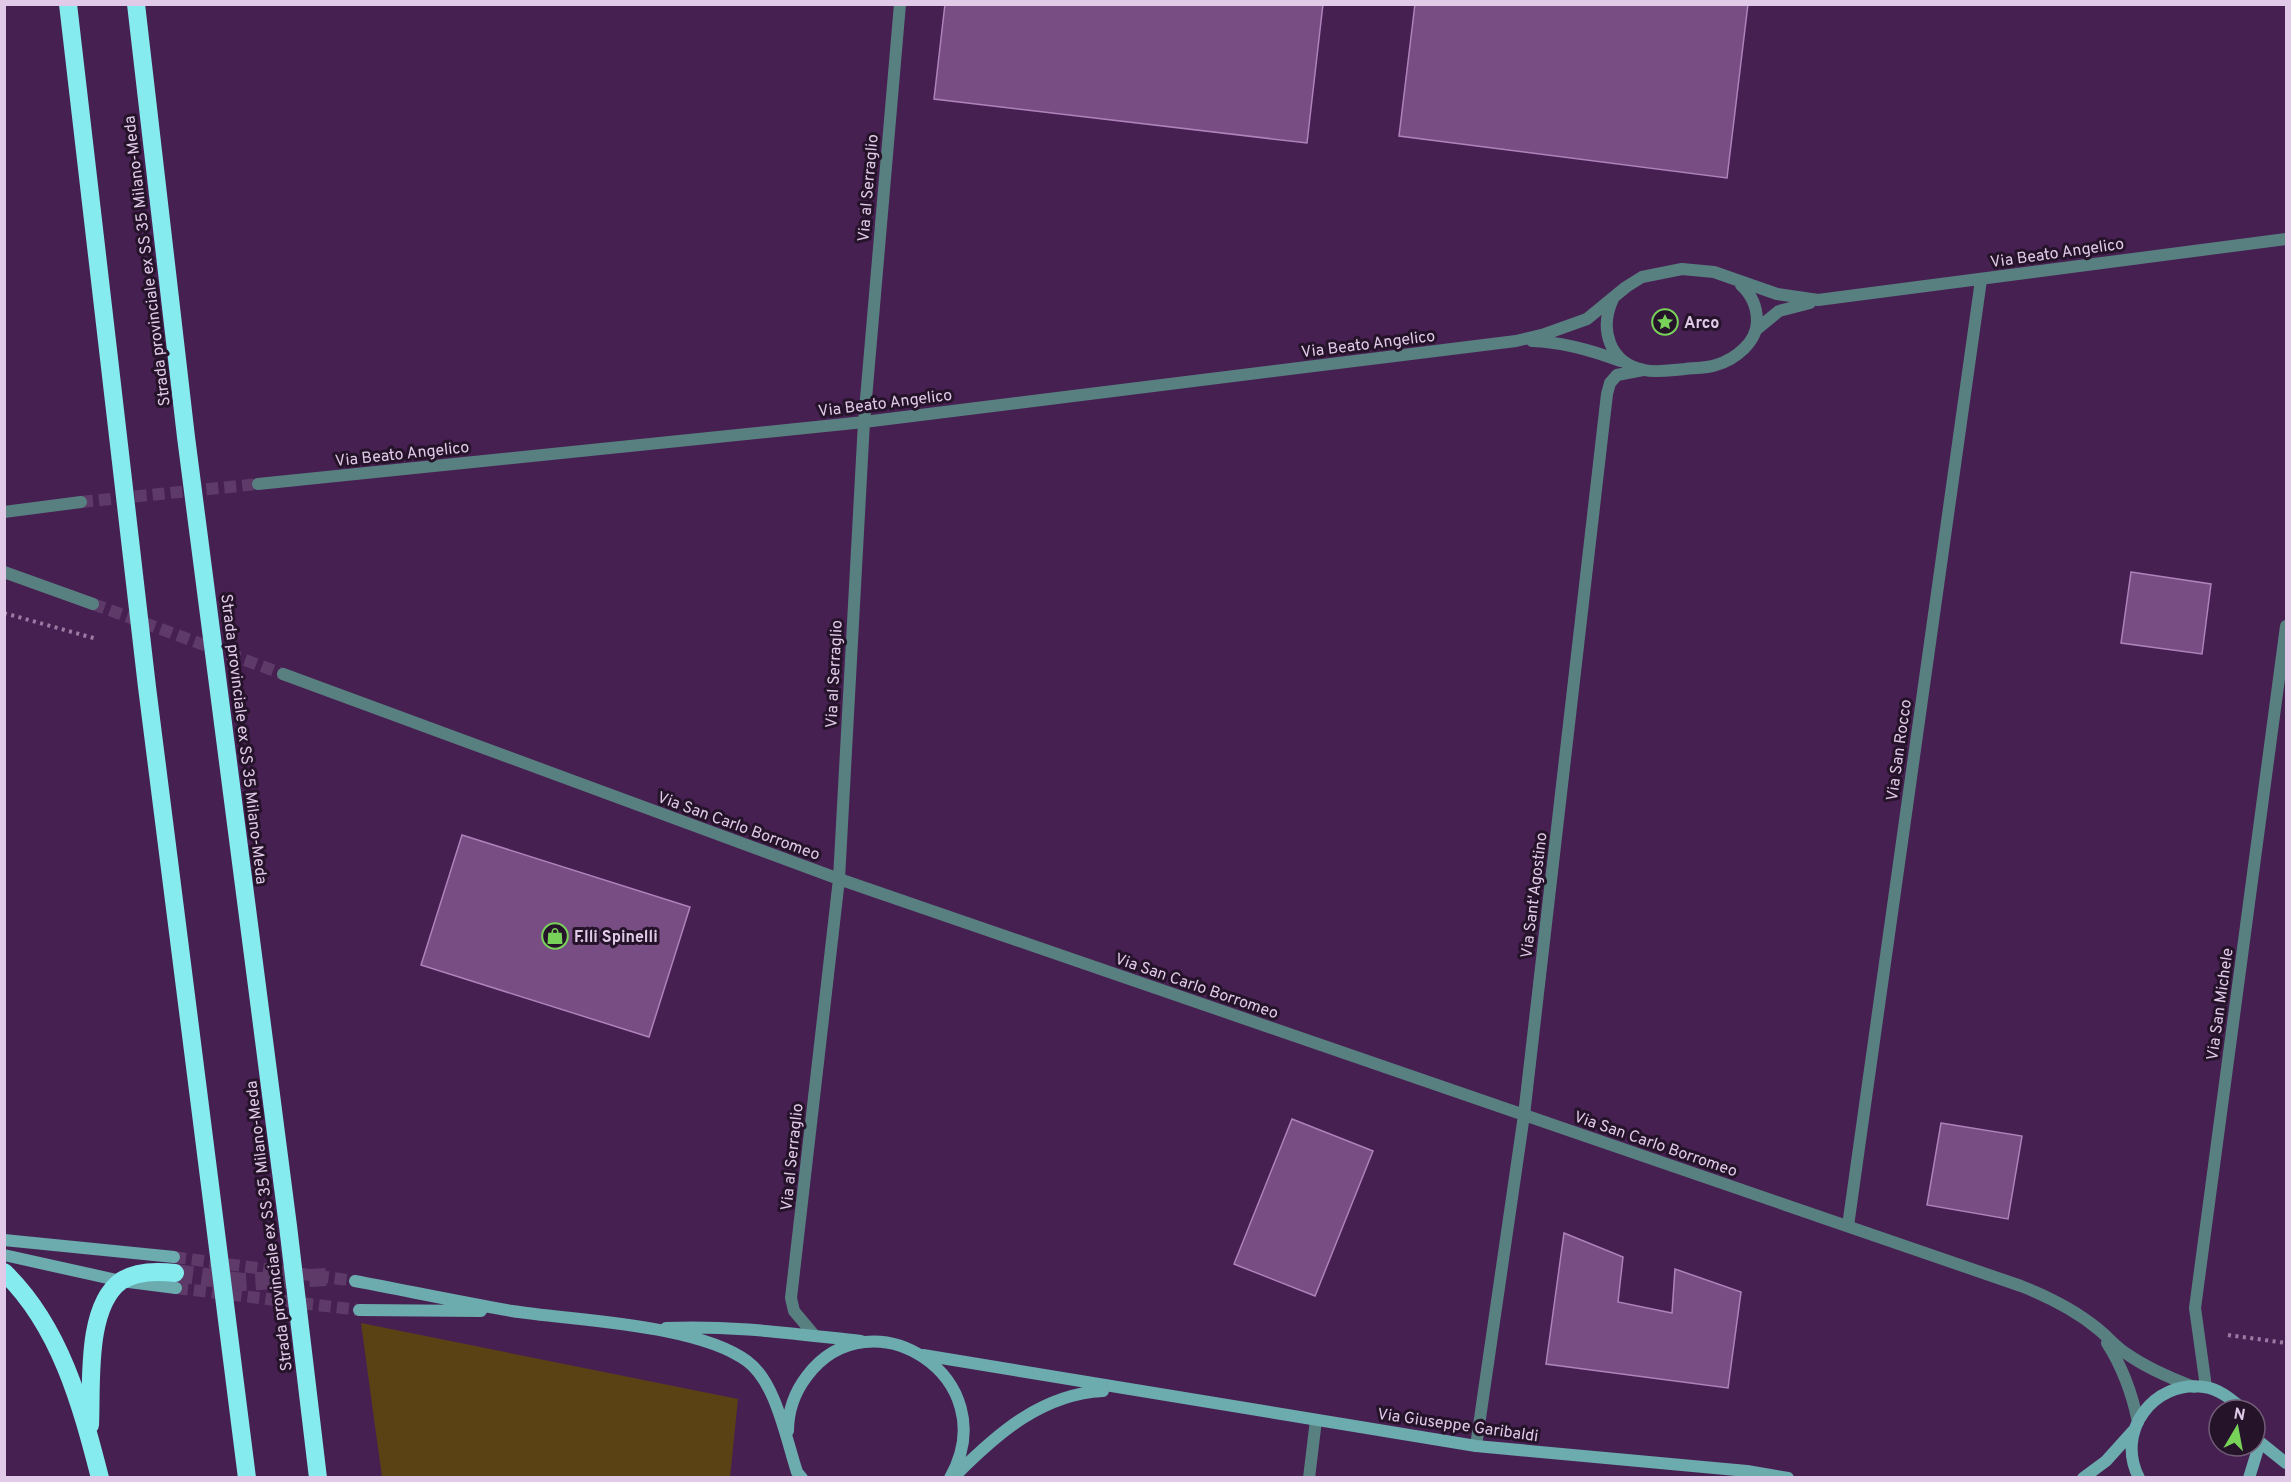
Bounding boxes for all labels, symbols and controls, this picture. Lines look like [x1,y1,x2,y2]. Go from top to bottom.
street label: Strada provinciale ex SS 35 Milano-Meda [120,114,176,407]
street label: Via al Serraglio [854,133,884,243]
street label: Via Beato Angelico [1989,235,2126,273]
place icon: Arco [1650,307,1680,337]
place label: Arco [1684,314,1719,334]
street label: Via Beato Angelico [1300,327,1436,363]
street label: Via Beato Angelico [817,386,953,422]
street label: Via Beato Angelico [334,438,470,472]
street label: Strada provinciale ex SS 35 Milano-Meda [215,593,271,886]
street label: Via al Serraglio [822,620,848,729]
street label: Via San Rocco [1883,698,1917,802]
street label: Via San Carlo Borromeo [654,788,822,866]
street label: Via Sant'Agostino [1517,831,1553,959]
shop icon: F.lli Spinelli [540,921,570,951]
place label: F.lli Spinelli [574,928,658,948]
street label: Via San Michele [2203,947,2239,1062]
street label: Via San Carlo Borromeo [1112,950,1281,1024]
street label: Strada provinciale ex SS 35 Milano-Meda [242,1079,298,1372]
street label: Via al Serraglio [777,1102,809,1212]
street label: Via San Carlo Borromeo [1571,1108,1740,1182]
north arrow [2207,1398,2267,1458]
text: N [2232,1404,2247,1426]
street label: Via Giuseppe Garibaldi [1376,1405,1539,1447]

